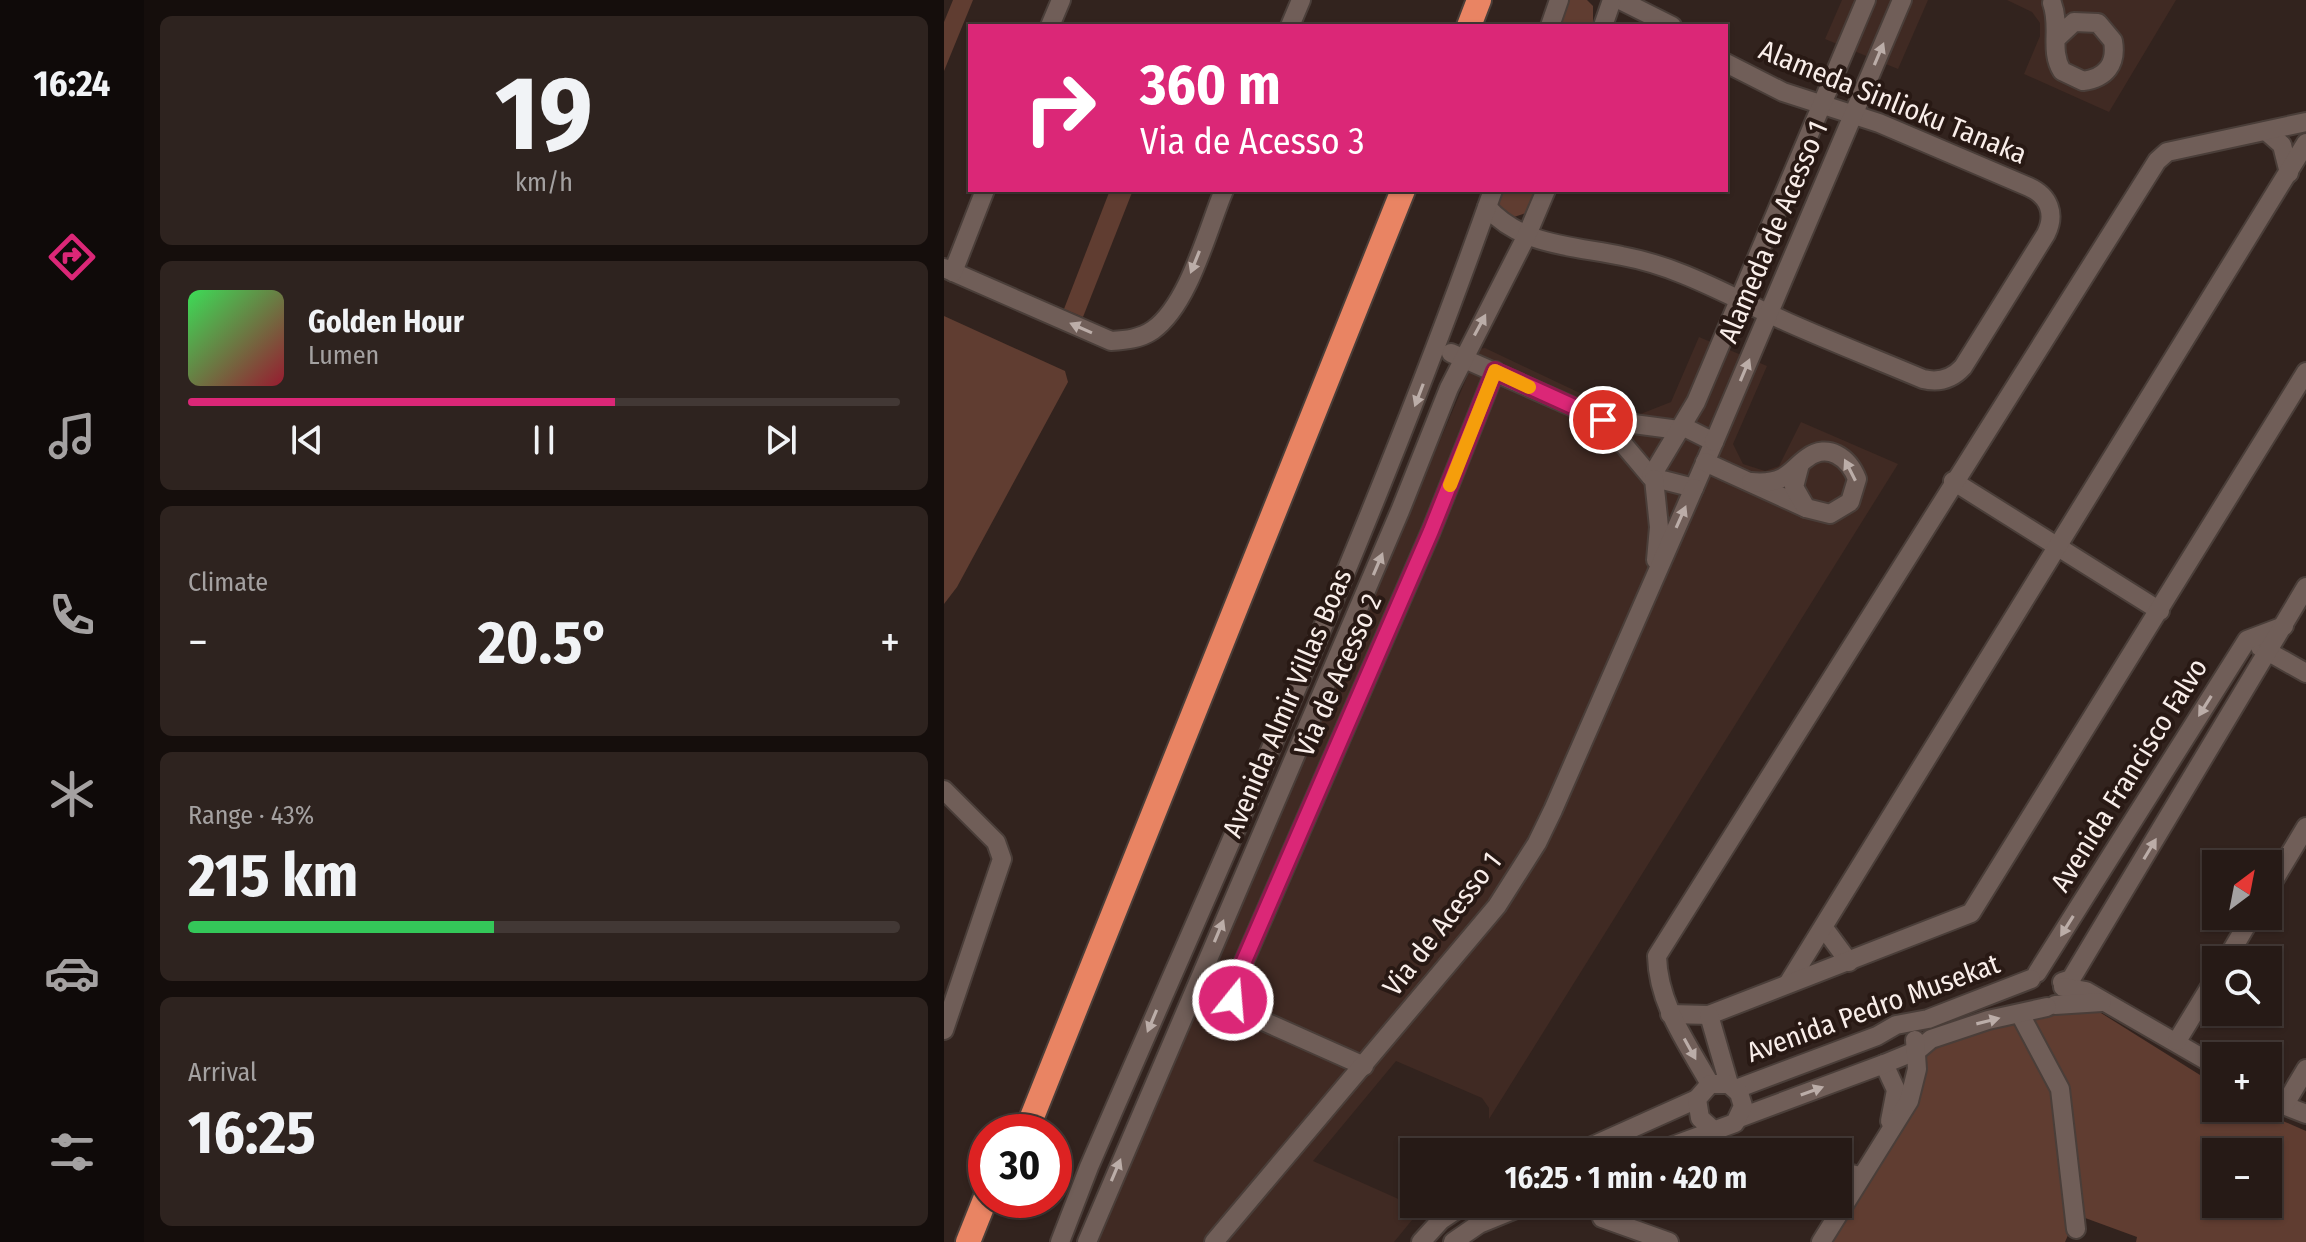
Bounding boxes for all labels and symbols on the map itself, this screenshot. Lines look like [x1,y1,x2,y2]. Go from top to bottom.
street label: Alameda Sinlioku Tanaka [1754,33,2032,171]
one-way arrow [1872,42,1885,66]
street label: Alameda de Acesso 1 [1711,116,1835,348]
one-way arrow [1188,250,1201,274]
one-way arrow [1472,314,1486,336]
one-way arrow [1069,321,1093,335]
one-way arrow [1739,358,1752,382]
one-way arrow [1412,383,1425,407]
pin [1569,386,1637,454]
one-way arrow [1843,458,1857,481]
one-way arrow [1674,505,1688,529]
one-way arrow [1371,552,1384,576]
street label: Avenida Almir Villas Boas [1215,564,1359,842]
street label: Via de Acesso 2 [1287,589,1389,761]
street label: Avenida Francisco Falvo [2044,652,2214,898]
one-way arrow [2198,695,2212,717]
one-way arrow [2143,838,2157,860]
street label: Via de Acesso 1 [1376,846,1508,1002]
north arrow [2202,850,2282,930]
one-way arrow [2060,915,2074,937]
one-way arrow [1212,919,1225,943]
street label: Avenida Pedro Musekat [1742,947,2005,1069]
position arrow [1191,958,1275,1042]
one-way arrow [1145,1009,1159,1032]
one-way arrow [1976,1014,2001,1027]
one-way arrow [1683,1038,1697,1060]
one-way arrow [1800,1084,1824,1097]
speed limit sign: 30 [968,1114,1072,1218]
one-way arrow [1109,1158,1122,1182]

